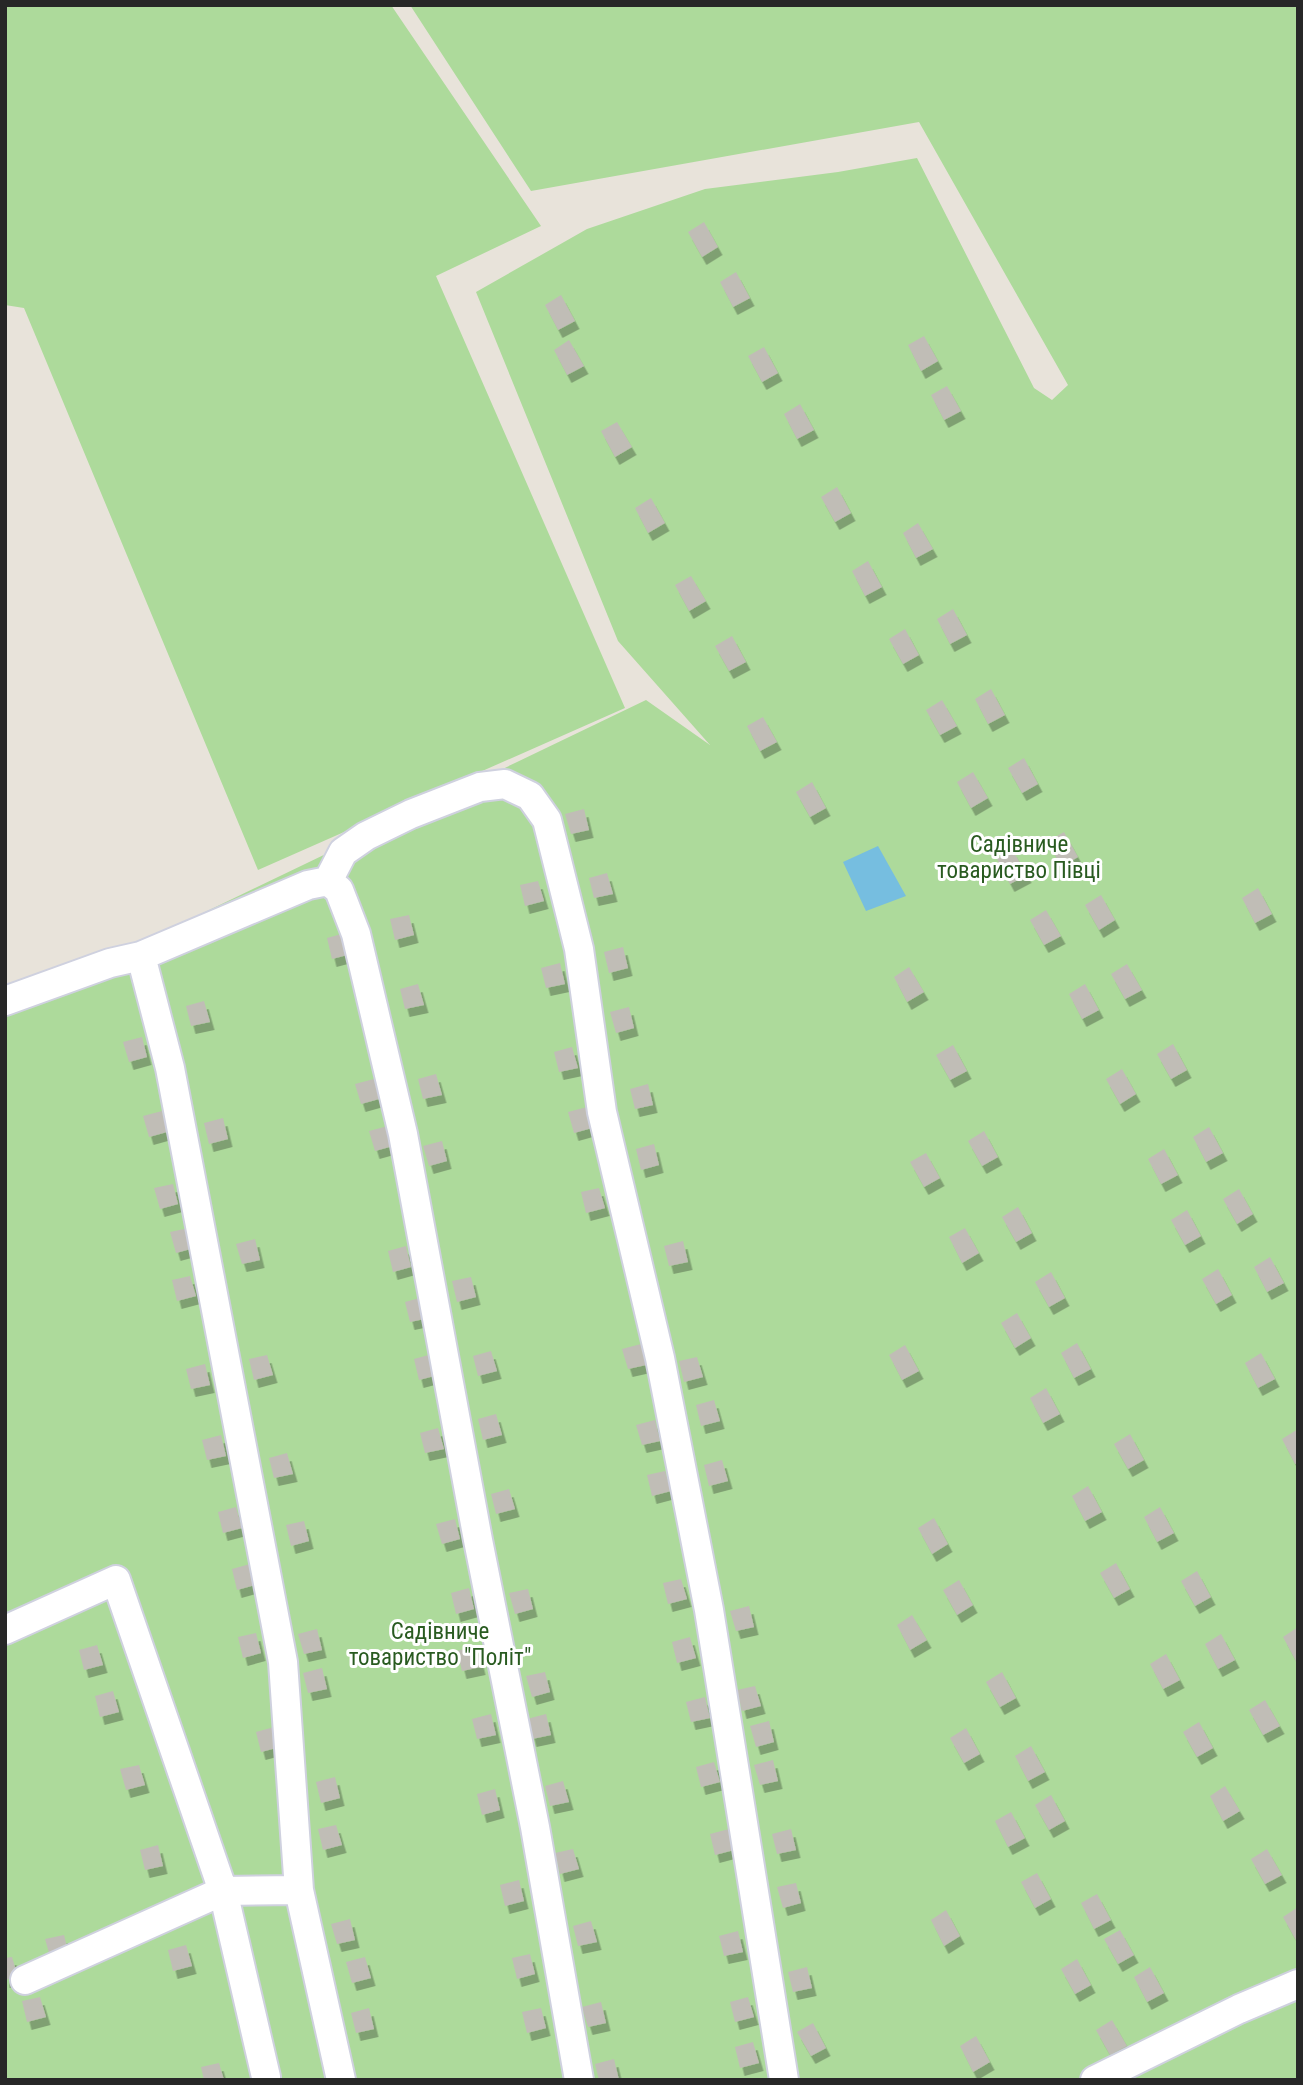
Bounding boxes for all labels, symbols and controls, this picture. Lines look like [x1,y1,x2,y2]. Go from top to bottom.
park label: Садівниче товариство Півці [937,831,1101,884]
park label: Садівниче товариство "Політ" [349,1618,531,1671]

